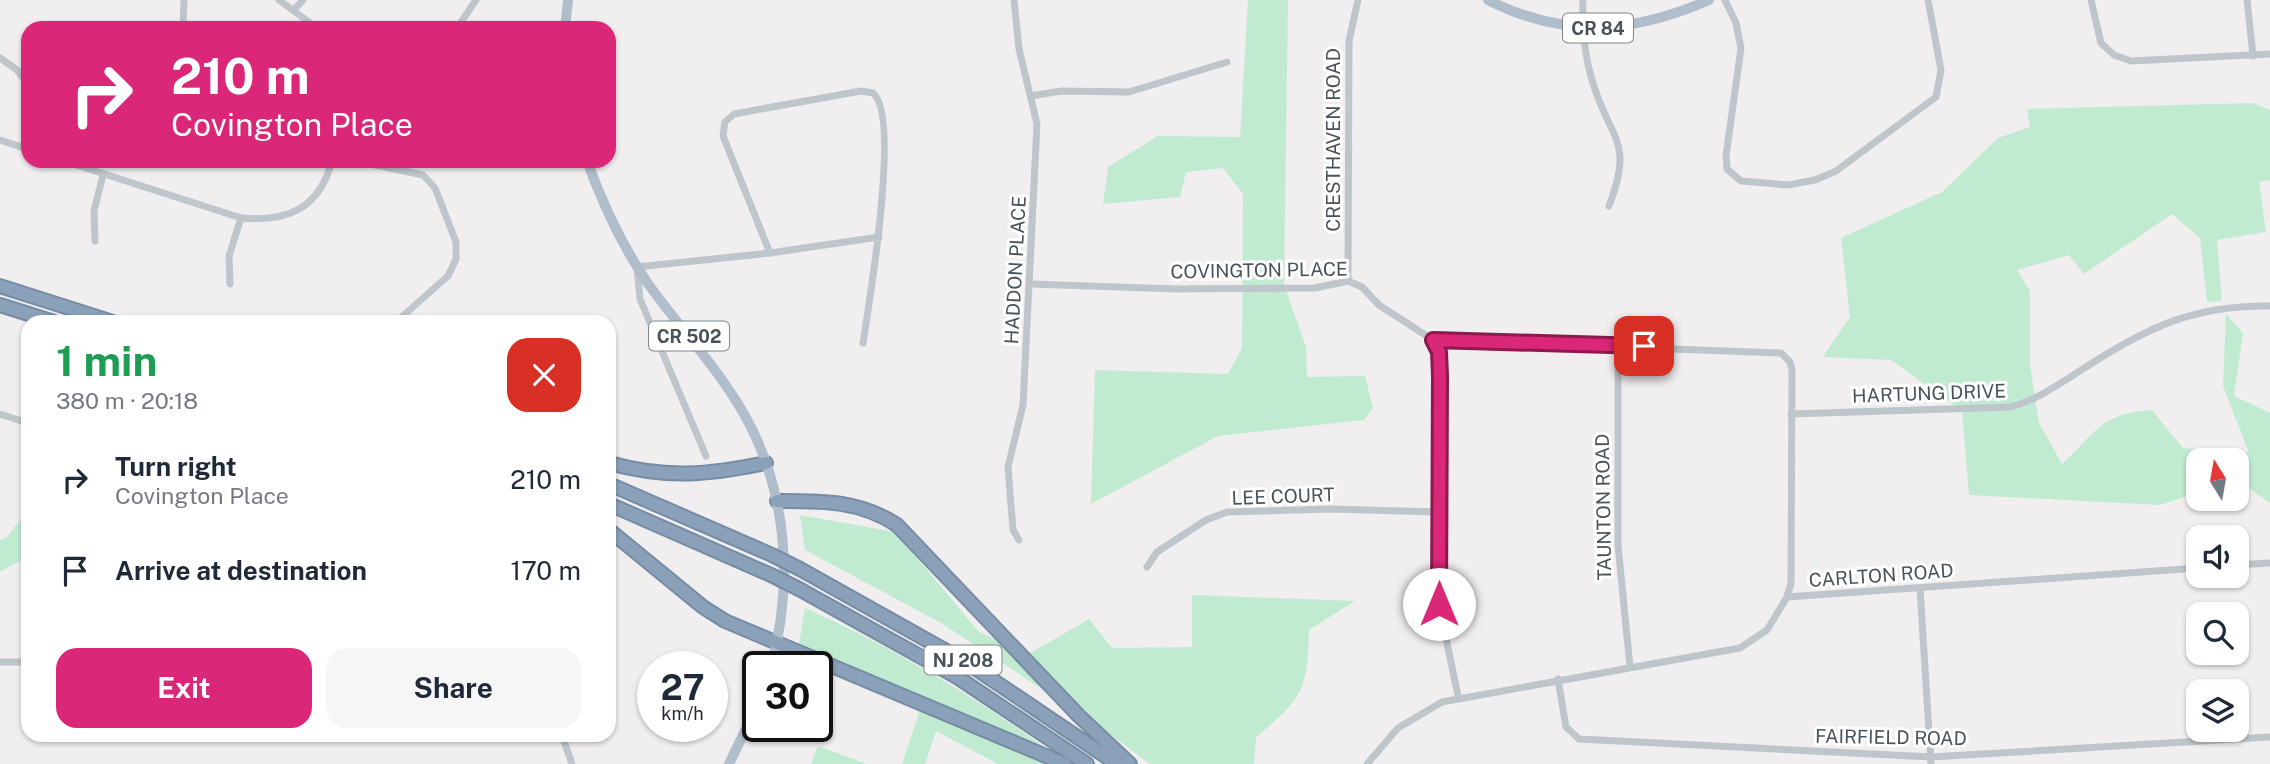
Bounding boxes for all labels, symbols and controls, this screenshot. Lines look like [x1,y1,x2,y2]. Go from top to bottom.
road number: CR 84 [1563,13,1633,42]
text: 210 m [171,47,310,105]
street label: CRESTHAVEN ROAD [1322,48,1344,232]
icon: right [56,49,147,140]
text: Covington Place [171,106,413,143]
street label: HADDON PLACE [1000,195,1030,345]
street label: COVINGTON PLACE [1170,257,1348,283]
pin [1614,316,1674,376]
road number: CR 502 [649,322,729,350]
icon: arrive [1625,327,1663,365]
text: 1 min [56,336,157,385]
button: close [507,338,581,412]
street label: HARTUNG DRIVE [1852,379,2006,407]
text: 380 m · 20:18 [56,387,198,414]
street label: TAUNTON ROAD [1591,433,1615,581]
north arrow [2186,448,2249,511]
map controls [2186,448,2249,742]
text: Turn right [115,451,237,482]
icon: right [56,461,94,499]
text: 210 m [510,464,581,495]
text: Covington Place [115,482,289,509]
street label: LEE COURT [1231,483,1335,509]
button: sound [2186,525,2249,588]
icon: arrive [56,552,94,590]
text: Arrive at destination [115,555,367,586]
text: 170 m [511,555,581,586]
street label: CARLTON ROAD [1808,559,1954,591]
position arrow [1402,567,1476,641]
button: search [2186,602,2249,665]
road number: NJ 208 [925,646,1002,674]
button: Exit [56,648,312,728]
button: Share [326,648,581,728]
speed limit sign: 30 [742,651,833,742]
text: 27 [660,667,705,708]
button: layers [2186,679,2249,742]
text: km/h [661,703,704,724]
street label: FAIRFIELD ROAD [1815,725,1967,749]

